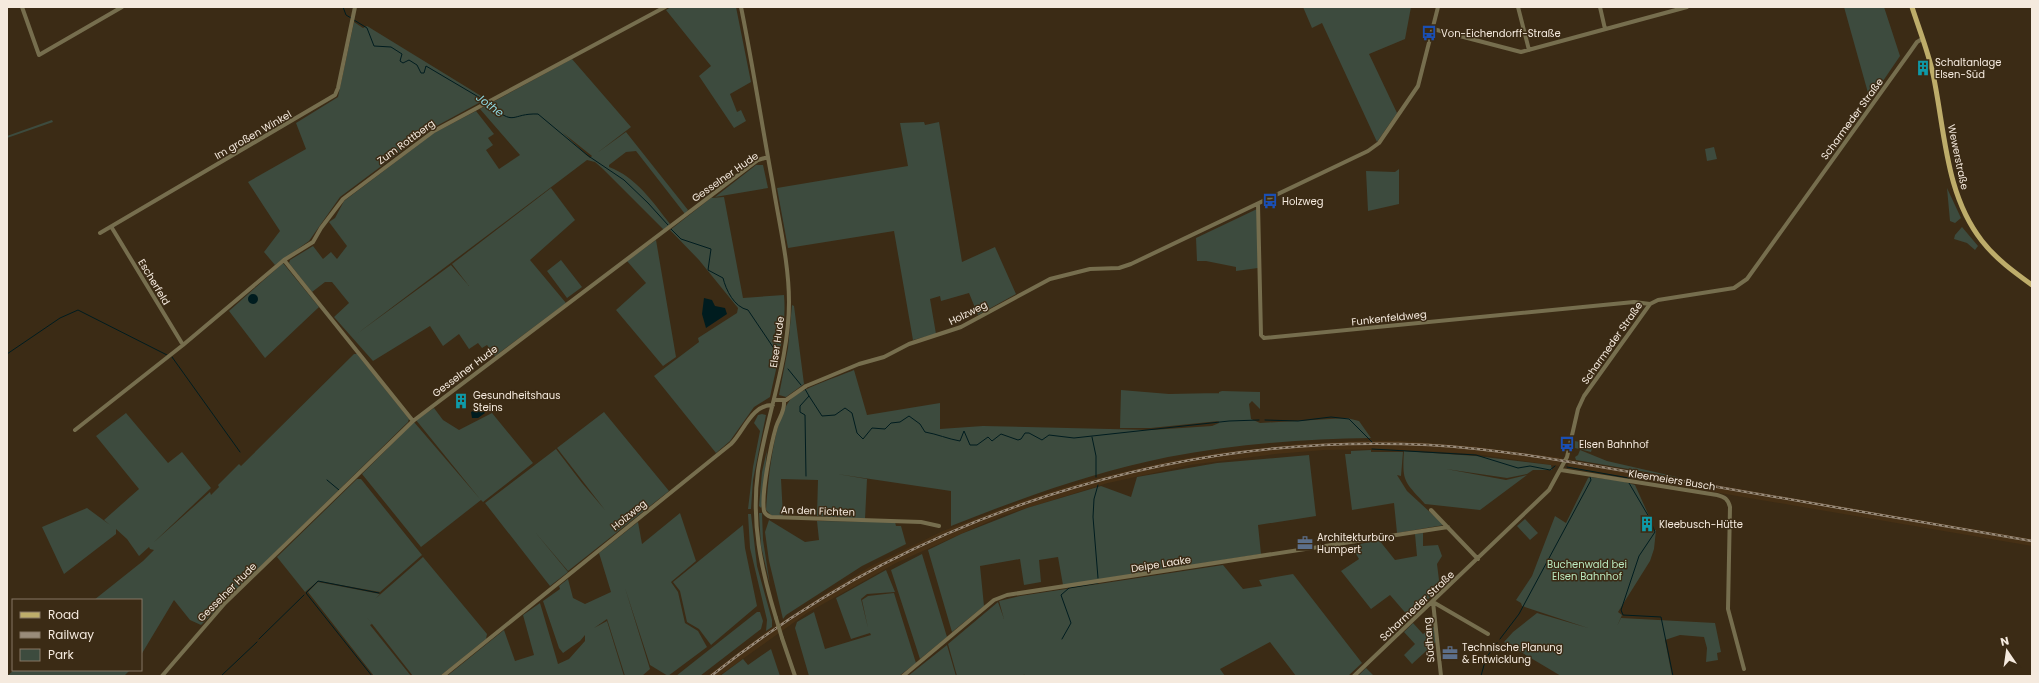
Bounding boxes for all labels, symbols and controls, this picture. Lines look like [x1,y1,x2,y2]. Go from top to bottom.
bus stop icon: Von-Eichendorff-Straße [1420,24,1438,42]
place label: Von-Eichendorff-Straße [1441,26,1561,41]
place label: Schaltanlage Elsen-Süd [1935,55,2002,82]
building icon: Schaltanlage Elsen-Süd [1914,59,1932,77]
street label: Scharmeder Straße [1817,75,1887,163]
water label: Jothe [473,89,507,121]
street label: Im großen Winkel [212,107,294,163]
street label: Zum Rottberg [374,116,438,168]
street label: Wewerstraße [1944,123,1972,191]
street label: Gesselner Hude [689,148,761,206]
bus stop icon: Holzweg [1261,192,1279,210]
place label: Holzweg [1282,194,1324,209]
street label: Escherfeld [134,256,174,308]
street label: Holzweg [946,297,990,329]
street label: Scharmeder Straße [1578,299,1646,387]
street label: Funkenfeldweg [1351,307,1427,329]
street label: Elser Hude [766,315,788,369]
street label: Gesselner Hude [429,341,501,401]
place label: Gesundheitshaus Steins [473,388,560,415]
building icon: Gesundheitshaus Steins [452,392,470,410]
bus stop icon: Elsen Bahnhof [1558,435,1576,453]
place label: Elsen Bahnhof [1579,437,1649,452]
street label: Kleemeiers Busch [1627,466,1717,494]
street label: Holzweg [608,496,650,534]
street label: An den Fichten [781,502,855,520]
building icon: Kleebusch-Hütte [1638,515,1656,533]
place label: Kleebusch-Hütte [1659,517,1743,532]
place label: Architekturbüro Humpert [1317,530,1394,557]
office icon: Architekturbüro Humpert [1296,534,1314,552]
street label: Deipe Laake [1130,552,1192,576]
park label: Buchenwald bei Elsen Bahnhof [1547,557,1627,584]
street label: Gesselner Hude [194,559,260,625]
street label: Scharmeder Straße [1376,567,1458,645]
legend [12,599,142,671]
text: Road [48,606,79,623]
street label: Südhang [1420,617,1438,663]
text: Railway [48,626,94,643]
north arrow [1987,631,2027,671]
text: N [1999,633,2011,650]
place label: Technische Planung & Entwicklung [1462,640,1562,667]
office icon: Technische Planung & Entwicklung [1441,644,1459,662]
text: Park [48,646,75,663]

